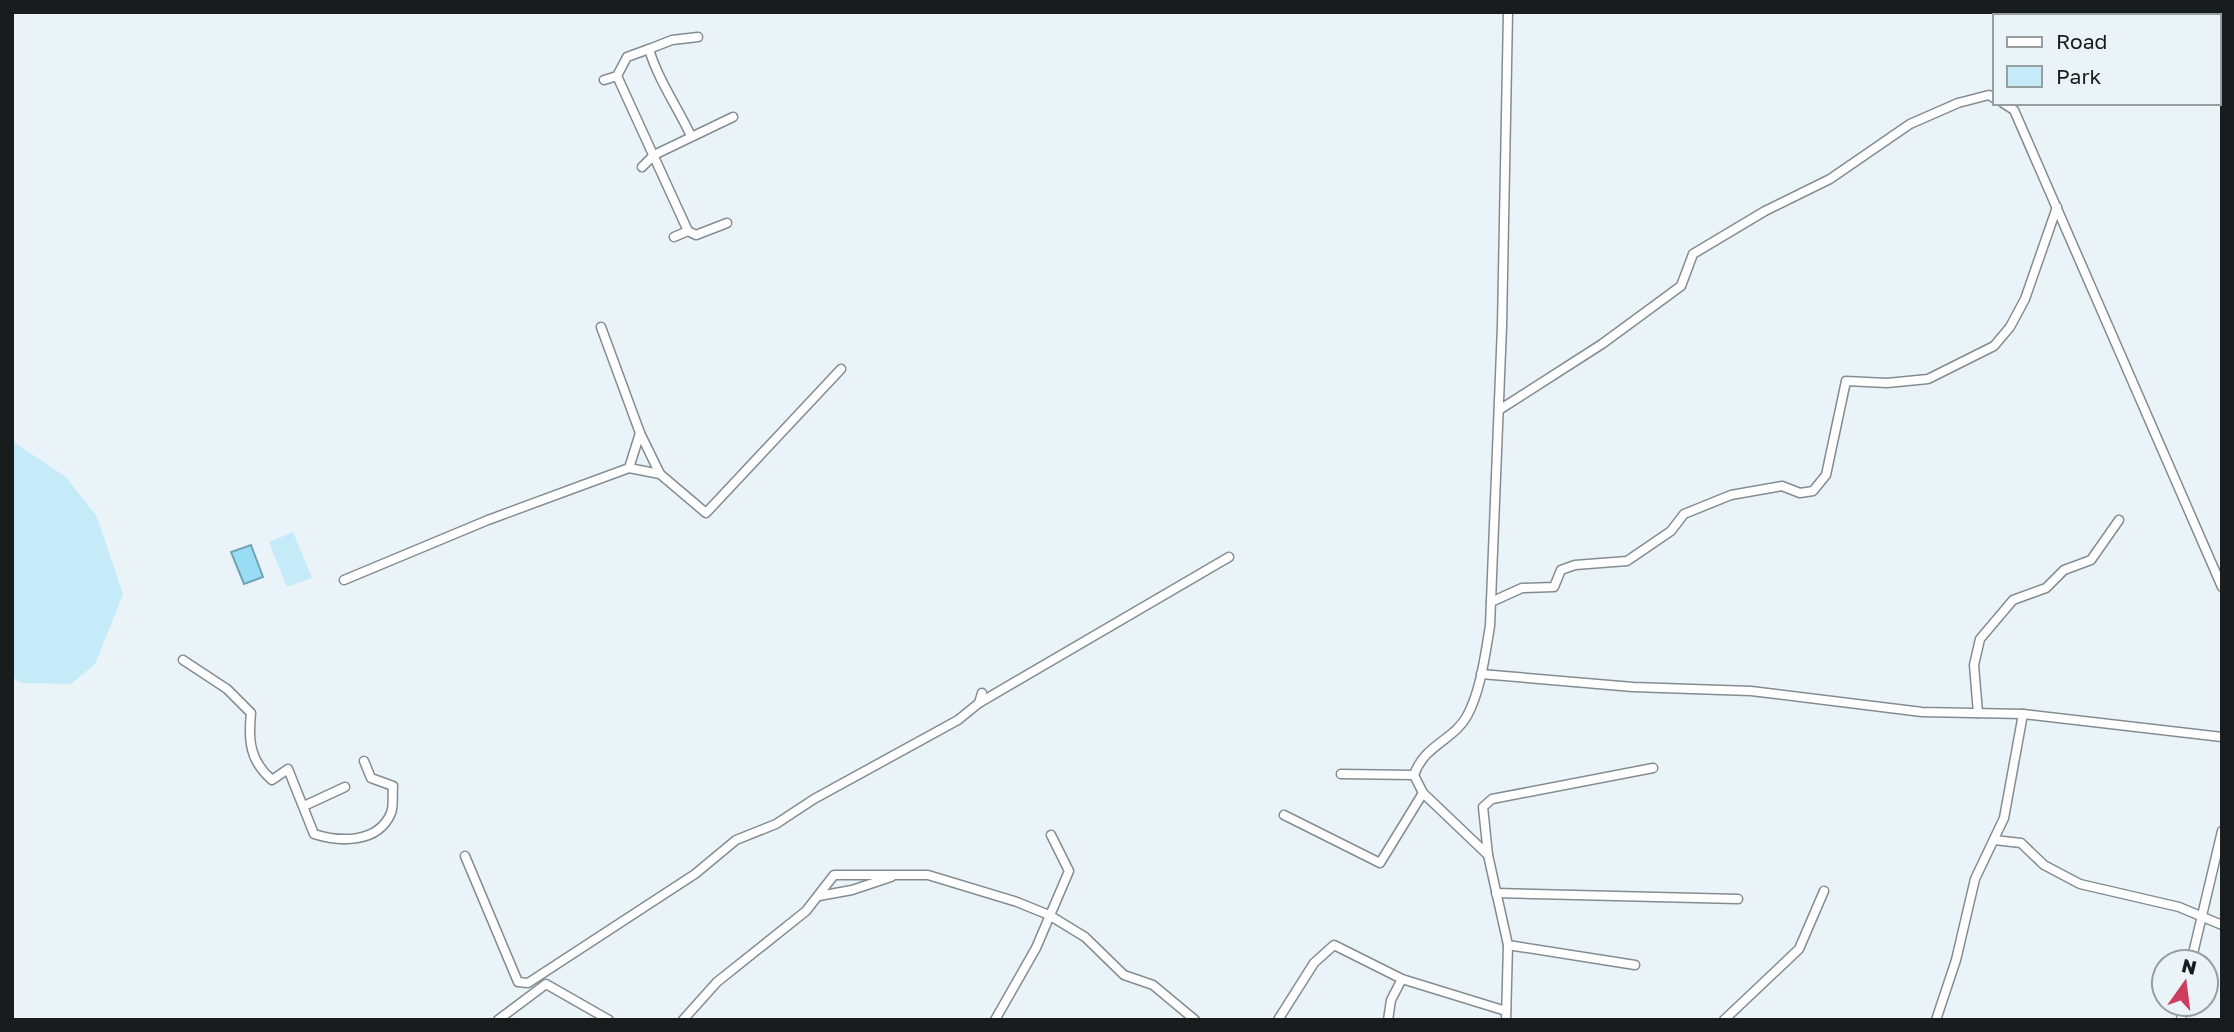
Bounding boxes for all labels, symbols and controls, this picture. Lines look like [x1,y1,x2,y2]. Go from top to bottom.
legend [1993,14,2220,105]
text: Road [2056,28,2107,54]
text: Park [2056,63,2102,89]
north arrow [2150,948,2220,1018]
text: N [2179,953,2199,979]

